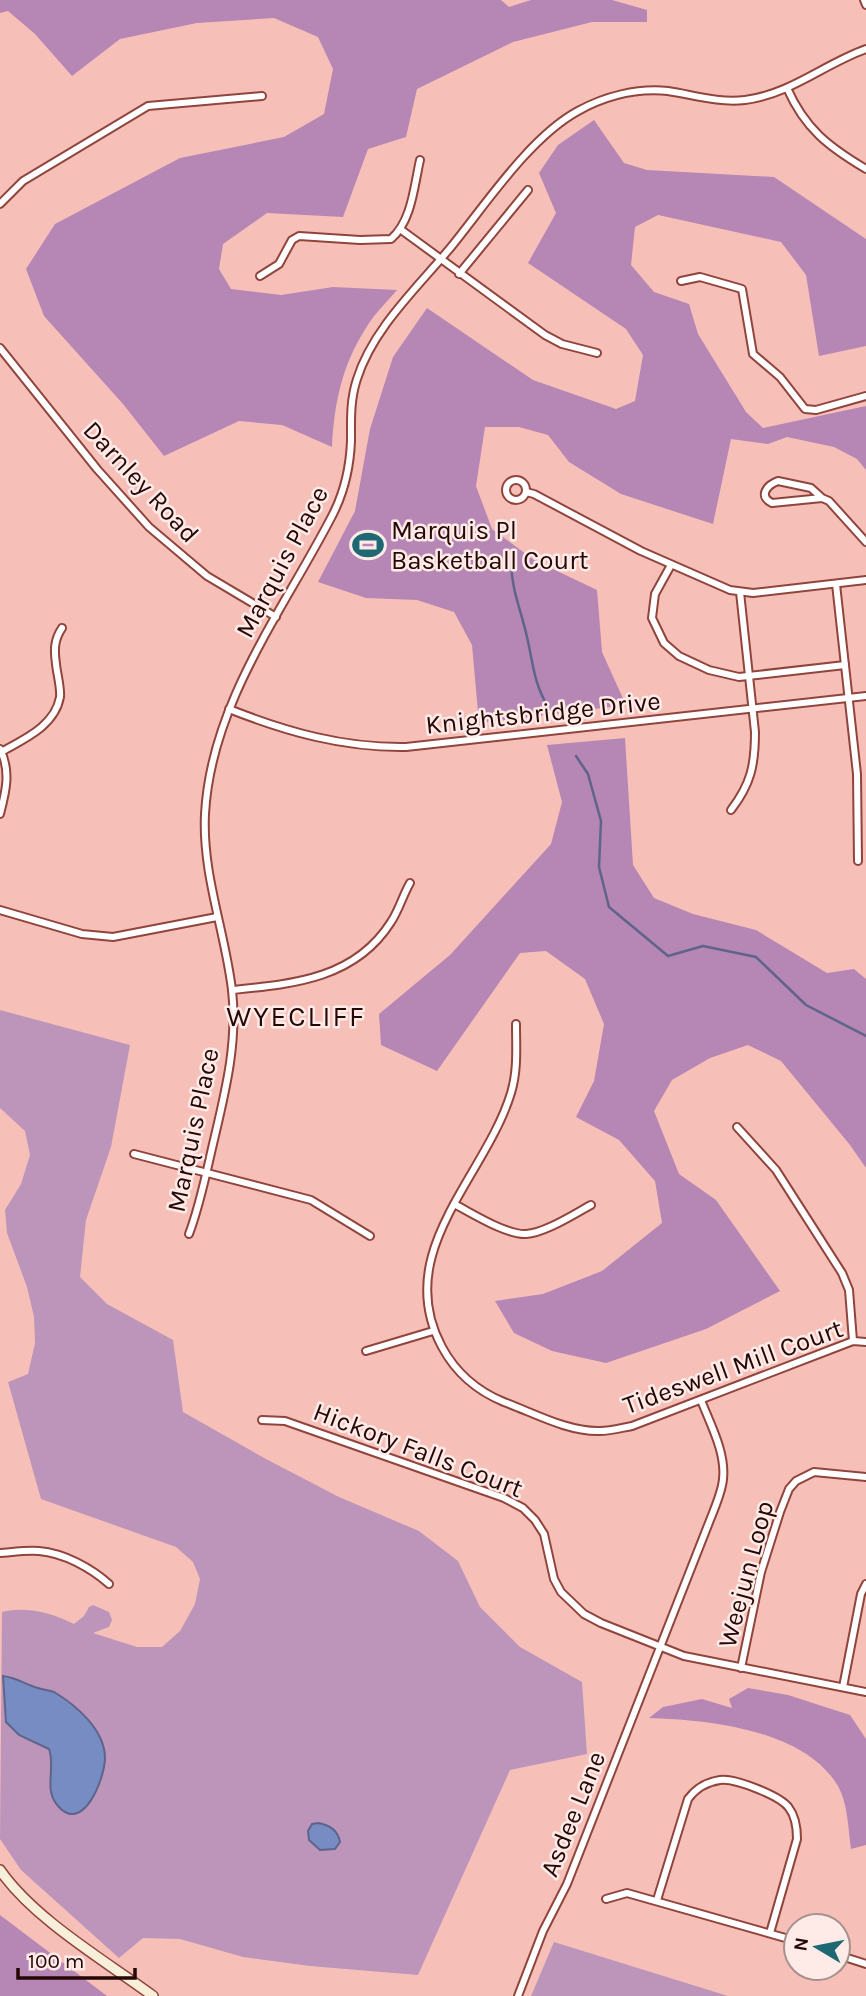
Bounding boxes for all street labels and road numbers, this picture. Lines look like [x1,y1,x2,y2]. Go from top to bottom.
street label: Darnley Road [77,415,205,549]
street label: Marquis Place [229,481,335,643]
street label: Knightsbridge Drive [424,685,662,741]
street label: Marquis Place [160,1045,226,1215]
street label: Tideswell Mill Court [619,1313,847,1421]
street label: Hickory Falls Court [309,1396,527,1504]
street label: Weejun Loop [712,1497,780,1651]
street label: Asdee Lane [534,1747,612,1881]

